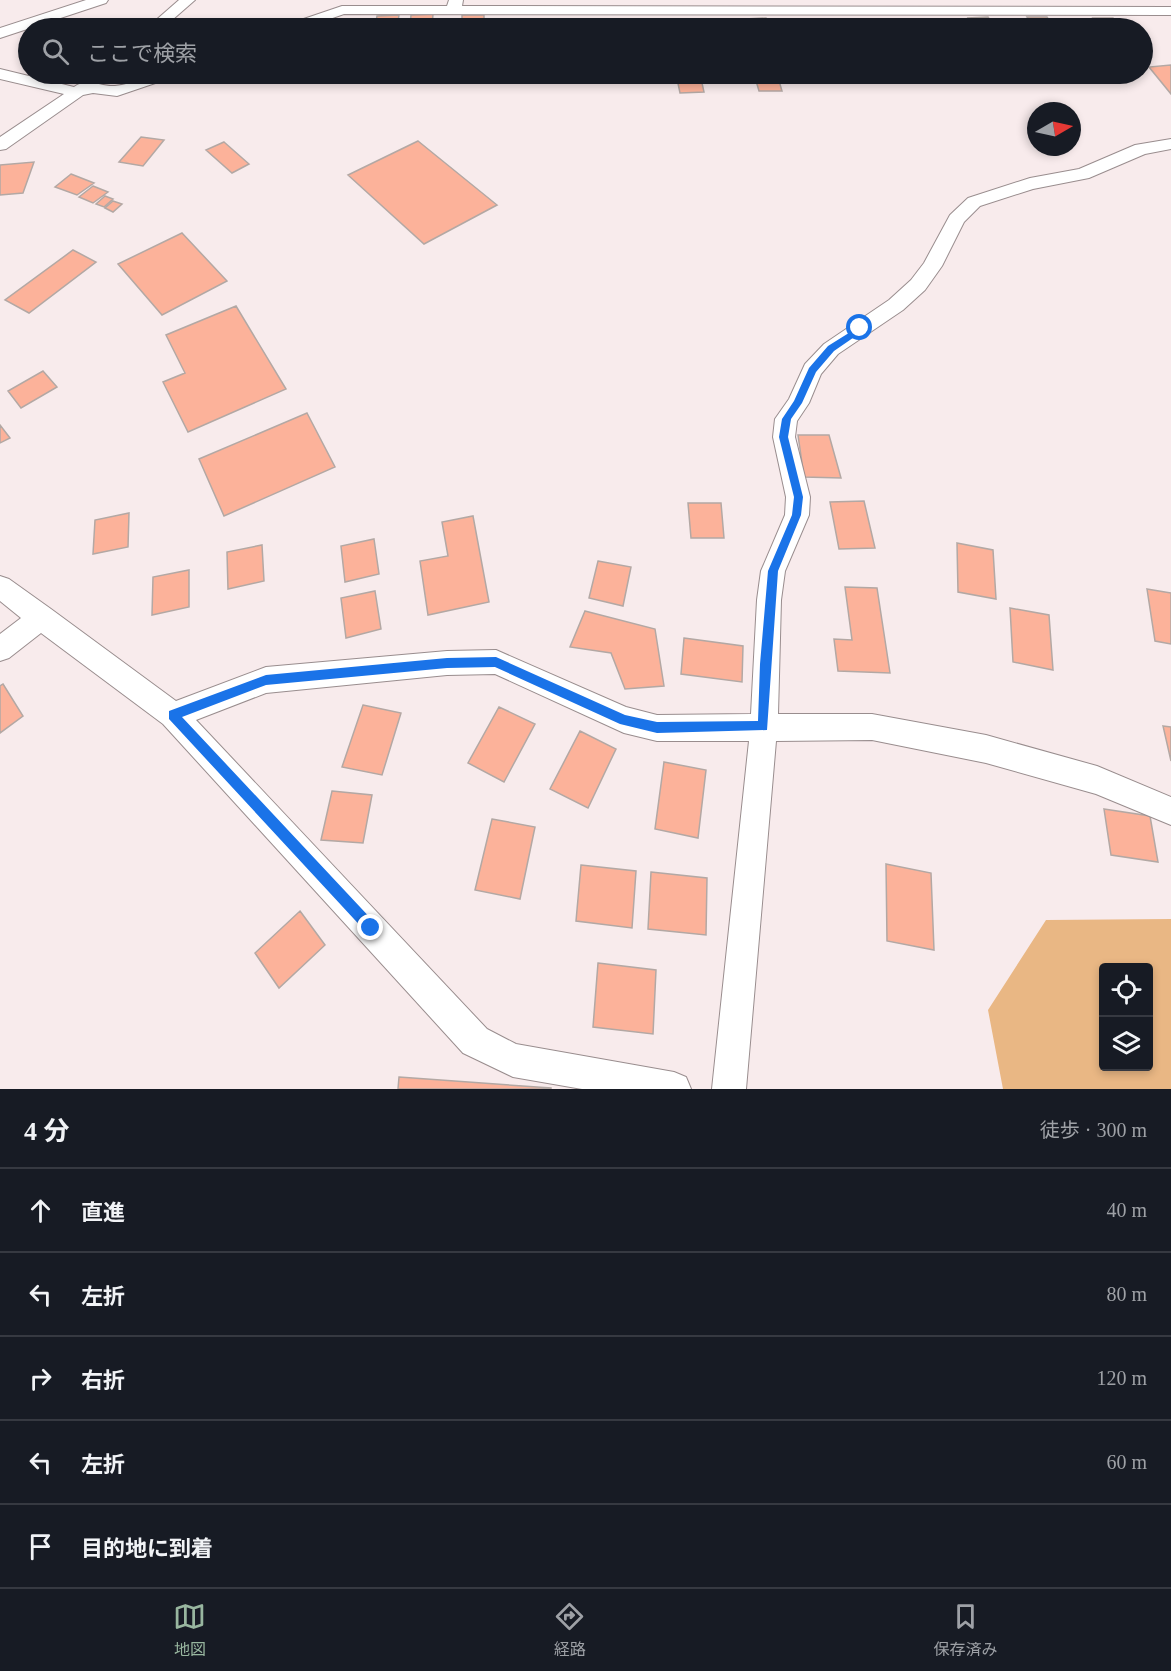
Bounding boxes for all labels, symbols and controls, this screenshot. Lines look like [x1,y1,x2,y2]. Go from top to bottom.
search box [18,18,1153,84]
icon: search [39,35,72,68]
text: ここで検索 [87,41,197,66]
north arrow [1027,102,1081,156]
route start [846,314,872,340]
route end [357,914,383,940]
map controls [1099,963,1153,1071]
button: locate [1099,963,1153,1017]
button: layers [1099,1017,1153,1071]
text: 4 分 [24,1117,70,1146]
text: 徒歩 · 300 m [1040,1119,1147,1141]
icon: ahead [24,1194,57,1227]
text: 40 m [1106,1199,1147,1221]
text: 直進 [81,1200,125,1225]
icon: left [24,1278,57,1311]
text: 80 m [1106,1283,1147,1305]
text: 左折 [81,1284,125,1309]
icon: right [24,1362,57,1395]
text: 120 m [1096,1367,1147,1389]
text: 右折 [81,1368,125,1393]
icon: left [24,1446,57,1479]
text: 60 m [1106,1451,1147,1473]
text: 左折 [81,1452,125,1477]
icon: arrive [24,1530,57,1563]
text: 目的地に到着 [81,1536,213,1561]
tab: 地図 [173,1600,206,1660]
tab: 経路 [553,1600,586,1660]
tab: 保存済み [933,1600,997,1660]

